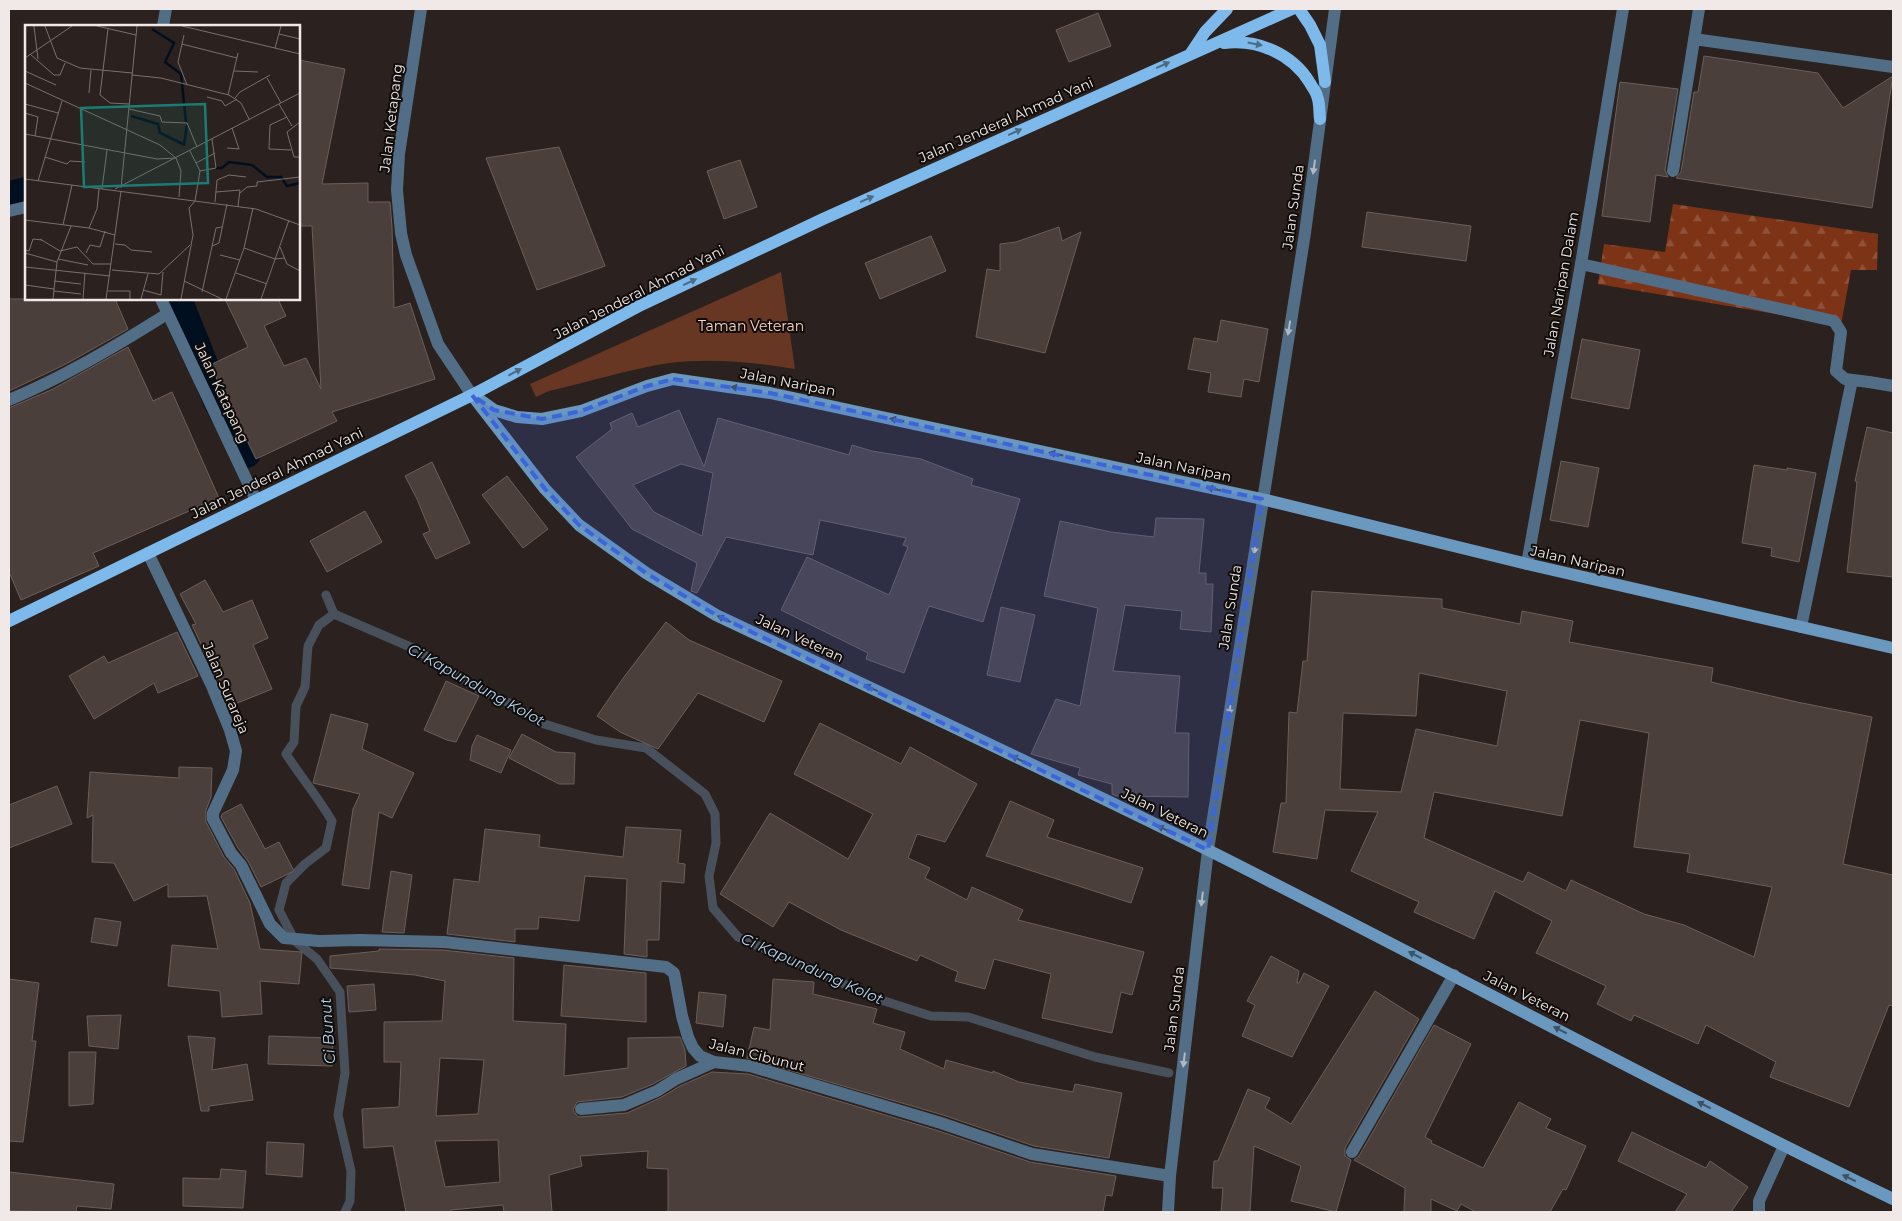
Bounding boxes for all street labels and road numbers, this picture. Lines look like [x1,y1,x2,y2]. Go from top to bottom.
street label: Jalan Ketapang [375,63,407,174]
street label: Jalan Jenderal Ahmad Yani [915,73,1096,167]
street label: Jalan Sunda [1278,163,1308,252]
street label: Jalan Naripan Dalam [1539,210,1583,359]
street label: Jalan Jenderal Ahmad Yani [550,241,727,343]
street label: Jalan Katapang [190,339,253,446]
street label: Jalan Naripan [738,364,837,400]
street label: Jalan Jenderal Ahmad Yani [187,423,366,523]
street label: Jalan Naripan [1134,448,1233,486]
street label: Jalan Naripan [1528,541,1627,581]
street label: Jalan Sunda [1214,563,1246,652]
street label: Jalan Veteran [752,609,847,666]
street label: Jalan Surareja [198,639,253,736]
street label: Jalan Veteran [1118,784,1211,842]
street label: Jalan Sunda [1160,965,1188,1054]
street label: Jalan Veteran [1480,966,1573,1025]
street label: Jalan Cibunut [707,1034,807,1076]

